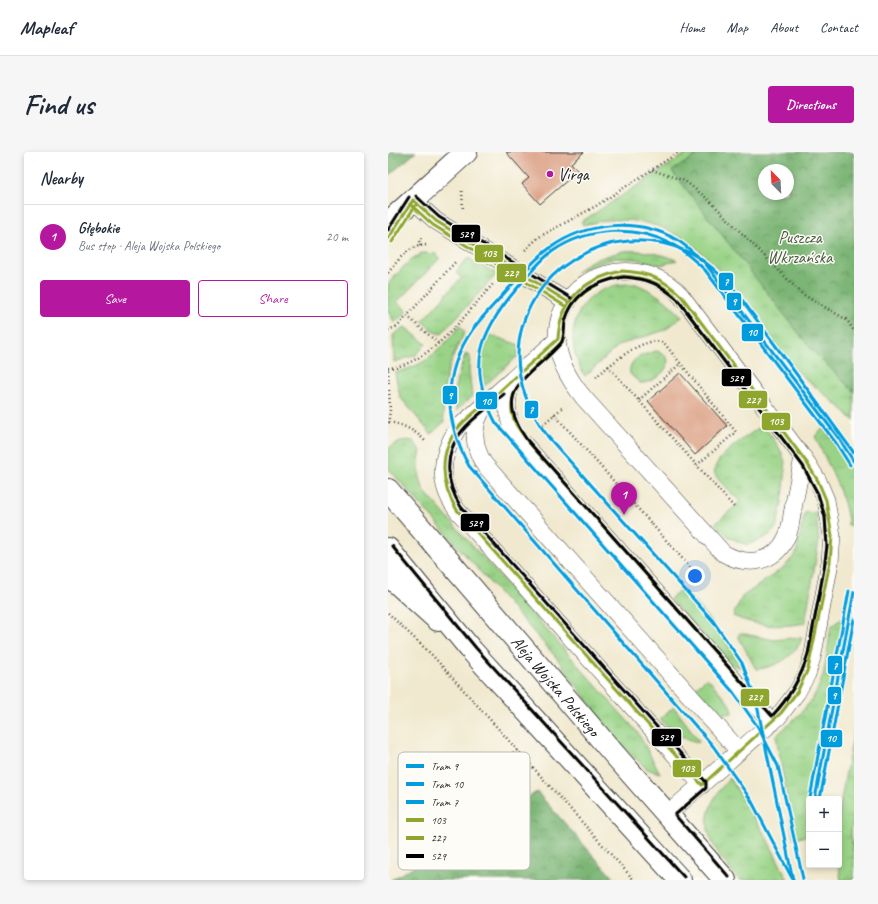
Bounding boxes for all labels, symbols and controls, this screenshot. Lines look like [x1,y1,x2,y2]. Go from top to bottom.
text: Mapleaf [20,16,73,40]
text: Home [679,19,705,36]
text: Map [727,19,748,36]
text: About [770,19,798,36]
text: Contact [820,19,858,36]
button: Directions [768,86,854,123]
text: Find us [24,87,94,122]
place label: Virga [558,164,590,185]
north arrow [758,164,794,200]
text: Nearby [40,168,83,189]
marker: Virga [545,169,555,179]
text: Głębokie [78,219,119,238]
line badge: 529 [451,224,481,243]
text: 529 [459,227,474,241]
park label: Puszcza Wkrzańska [768,227,834,268]
text: 1 [50,229,56,245]
text: 20 m [326,229,348,245]
text: Bus stop · Aleja Wojska Polskiego [78,238,220,254]
line badge: 103 [474,244,504,263]
text: 103 [482,246,497,260]
line badge: 227 [496,263,527,283]
text: 227 [504,266,519,280]
line badge: 7 [718,272,734,291]
text: 7 [724,274,730,288]
button: Save [40,280,190,317]
button: Share [198,280,348,317]
line badge: 9 [726,292,742,311]
text: 9 [732,294,738,308]
line badge: 10 [741,323,764,342]
text: 10 [747,325,758,339]
line badge: 529 [721,368,752,387]
text: 529 [729,371,744,385]
line badge: 9 [442,385,458,405]
text: 9 [448,388,454,402]
line badge: 227 [738,390,768,409]
line badge: 10 [475,391,498,410]
text: 227 [746,393,761,407]
text: 10 [481,394,492,408]
line badge: 7 [524,400,539,419]
text: 7 [529,402,535,416]
line badge: 103 [761,412,791,431]
text: 103 [769,414,784,428]
pin: 1 [611,482,637,515]
line badge: 529 [460,513,490,532]
text: 529 [468,516,483,530]
your location [685,566,705,586]
street label: Aleja Wojska Polskiego [507,631,606,742]
line badge: 7 [827,655,843,675]
text: 7 [833,658,839,672]
line badge: 9 [827,686,842,705]
line badge: 227 [740,688,770,707]
text: 9 [832,688,838,702]
text: 227 [748,690,763,704]
line badge: 529 [651,728,682,747]
line badge: 10 [820,729,843,748]
text: 529 [659,730,674,744]
text: 10 [826,731,837,745]
legend [398,752,530,870]
text: Tram 9 [431,759,459,773]
line badge: 103 [672,759,702,778]
text: 103 [680,761,695,775]
text: Tram 10 [431,777,464,791]
text: Tram 7 [431,795,459,809]
map controls [806,796,842,868]
button: + [806,796,842,832]
text: 103 [431,813,447,827]
text: 227 [431,831,447,845]
button: − [806,832,842,868]
text: 529 [431,849,447,863]

